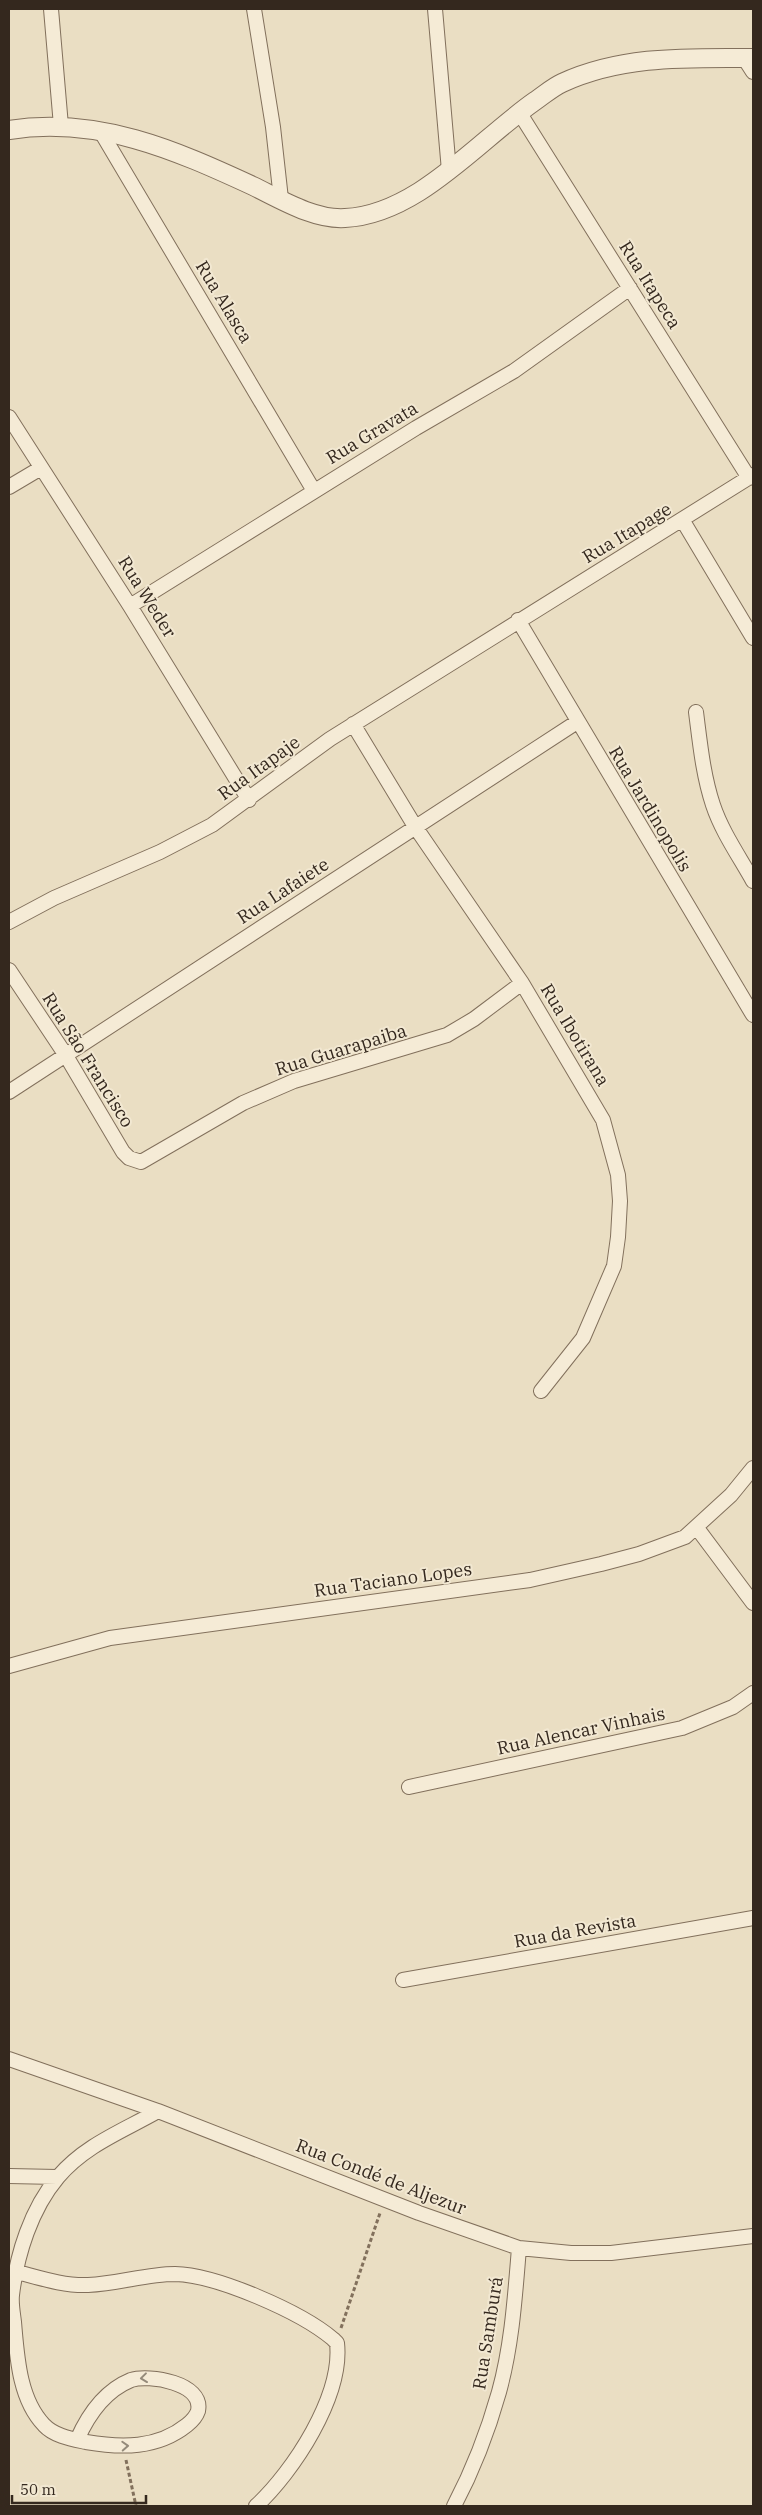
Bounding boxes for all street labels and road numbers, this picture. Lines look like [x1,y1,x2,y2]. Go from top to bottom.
street label: Rua Itapeca [614,236,687,333]
street label: Rua Alasca [191,256,258,347]
street label: Rua Gravata [322,396,422,469]
street label: Rua Itapage [578,497,675,568]
street label: Rua Weder [113,552,182,642]
street label: Rua Itapaje [213,730,304,805]
street label: Rua Jardinopolis [604,742,697,876]
street label: Rua Lafaiete [232,852,333,929]
street label: Rua Ibotirana [536,979,615,1090]
street label: Rua São Francisco [38,988,139,1132]
street label: Rua Guarapaiba [272,1019,410,1080]
street label: Rua Taciano Lopes [313,1557,473,1602]
street label: Rua Alencar Vinhais [495,1701,667,1760]
street label: Rua da Revista [512,1908,638,1953]
street label: Rua Condé de Aljezur [293,2133,470,2220]
street label: Rua Samburá [467,2274,508,2391]

